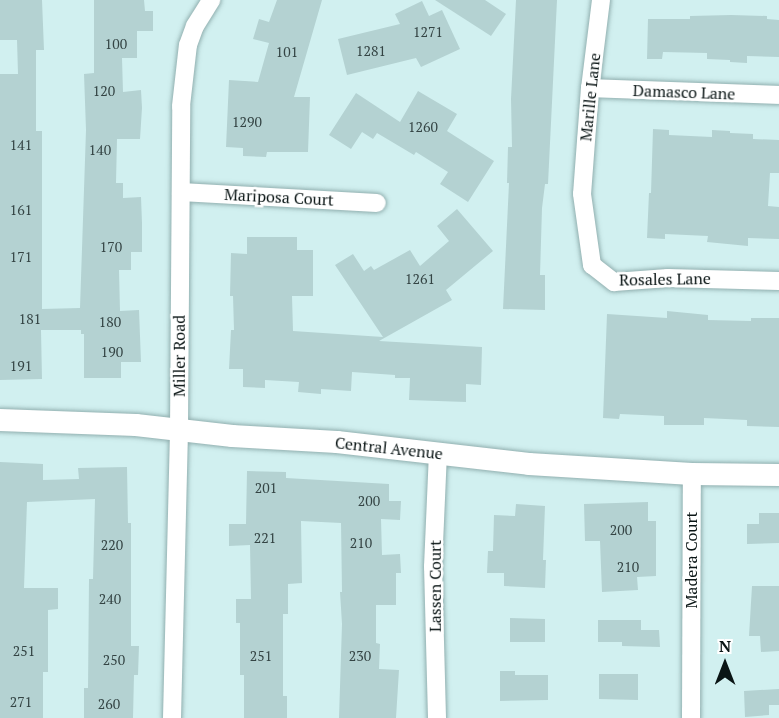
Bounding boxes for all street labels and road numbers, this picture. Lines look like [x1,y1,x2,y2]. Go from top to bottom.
street label: Marille Lane [576,52,604,142]
street label: Damasco Lane [632,81,736,103]
street label: Mariposa Court [224,185,334,209]
street label: Rosales Lane [619,269,711,289]
street label: Miller Road [169,315,189,397]
street label: Central Avenue [334,433,444,463]
street label: Madera Court [681,511,701,609]
street label: Lassen Court [425,540,445,632]

